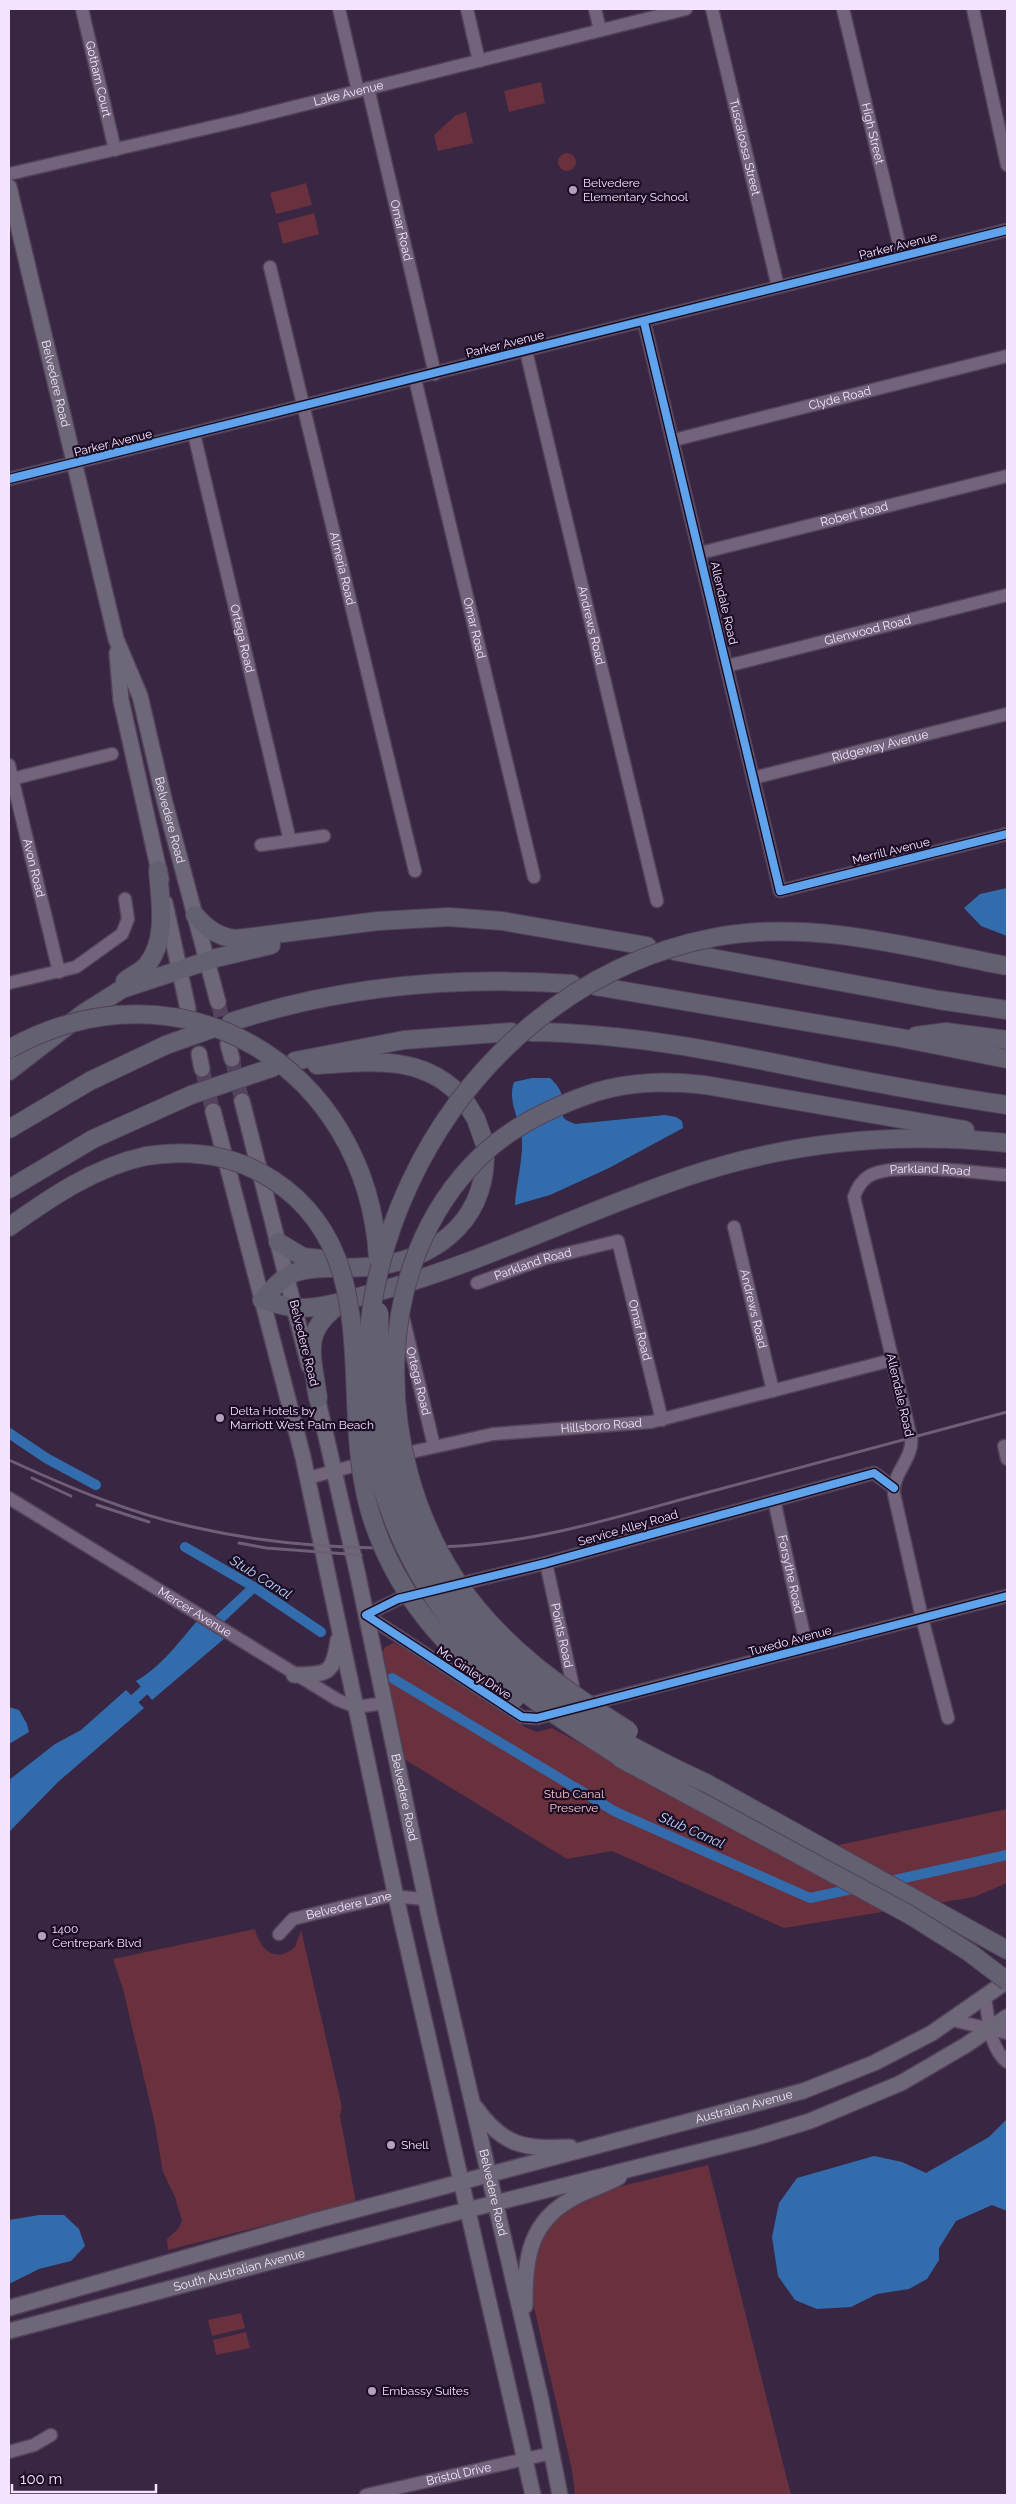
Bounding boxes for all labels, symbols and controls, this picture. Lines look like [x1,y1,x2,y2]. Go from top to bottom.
street label: Gotham Court [83,39,114,119]
street label: Lake Avenue [312,78,385,109]
street label: Tuscaloosa Street [727,98,763,197]
street label: High Street [859,102,887,165]
place label: Belvedere Elementary School [583,176,689,204]
marker: Belvedere Elementary School [567,184,579,196]
street label: Omar Road [387,198,415,262]
street label: Parker Avenue [858,230,938,262]
street label: Parker Avenue [465,328,545,360]
street label: Belvedere Road [38,339,73,428]
street label: Clyde Road [807,384,873,413]
street label: Parker Avenue [73,427,153,459]
street label: Robert Road [819,499,890,530]
street label: Almeria Road [327,530,358,606]
street label: Allendale Road [708,560,740,646]
street label: Andrews Road [575,584,608,666]
street label: Omar Road [460,596,489,660]
street label: Ortega Road [227,603,257,674]
street label: Glenwood Road [823,613,912,648]
street label: Ridgeway Avenue [830,727,930,765]
street label: Belvedere Road [152,776,188,865]
street label: Merrill Avenue [851,835,931,867]
street label: Avon Road [20,837,48,899]
street label: Parkland Road [889,1162,971,1179]
street label: Parkland Road [492,1245,573,1283]
street label: Andrews Road [737,1268,770,1350]
street label: Belvedere Road [286,1298,322,1388]
street label: Omar Road [626,1298,654,1362]
street label: Ortega Road [403,1346,433,1417]
street label: Allendale Road [884,1352,916,1438]
place label: Delta Hotels by Marriott West Palm Beach [230,1404,374,1432]
marker: Delta Hotels by Marriott West Palm Beach [214,1412,226,1424]
street label: Hillsboro Road [560,1416,643,1436]
street label: Service Alley Road [576,1507,680,1549]
street label: Forsythe Road [775,1534,806,1615]
water label: Stub Canal [226,1551,295,1602]
street label: Mercer Avenue [155,1584,234,1640]
street label: Points Road [548,1602,576,1669]
street label: Tuxedo Avenue [747,1623,833,1659]
street label: Mc Ginley Drive [434,1644,514,1702]
street label: Belvedere Road [388,1752,420,1842]
park label: Stub Canal Preserve [544,1787,605,1815]
water label: Stub Canal [656,1808,727,1852]
street label: Belvedere Lane [305,1889,393,1922]
place label: 1400 Centrepark Blvd [52,1922,142,1950]
marker: 1400 Centrepark Blvd [36,1930,48,1942]
street label: Australian Avenue [694,2087,794,2126]
place label: Shell [401,2138,430,2152]
marker: Shell [385,2139,397,2151]
street label: Belvedere Road [476,2148,510,2237]
street label: South Australian Avenue [172,2246,306,2294]
place label: Embassy Suites [382,2384,469,2398]
marker: Embassy Suites [366,2385,378,2397]
street label: Bristol Drive [425,2460,493,2488]
scale bar [12,2462,156,2494]
text: 100 m [20,2470,62,2488]

